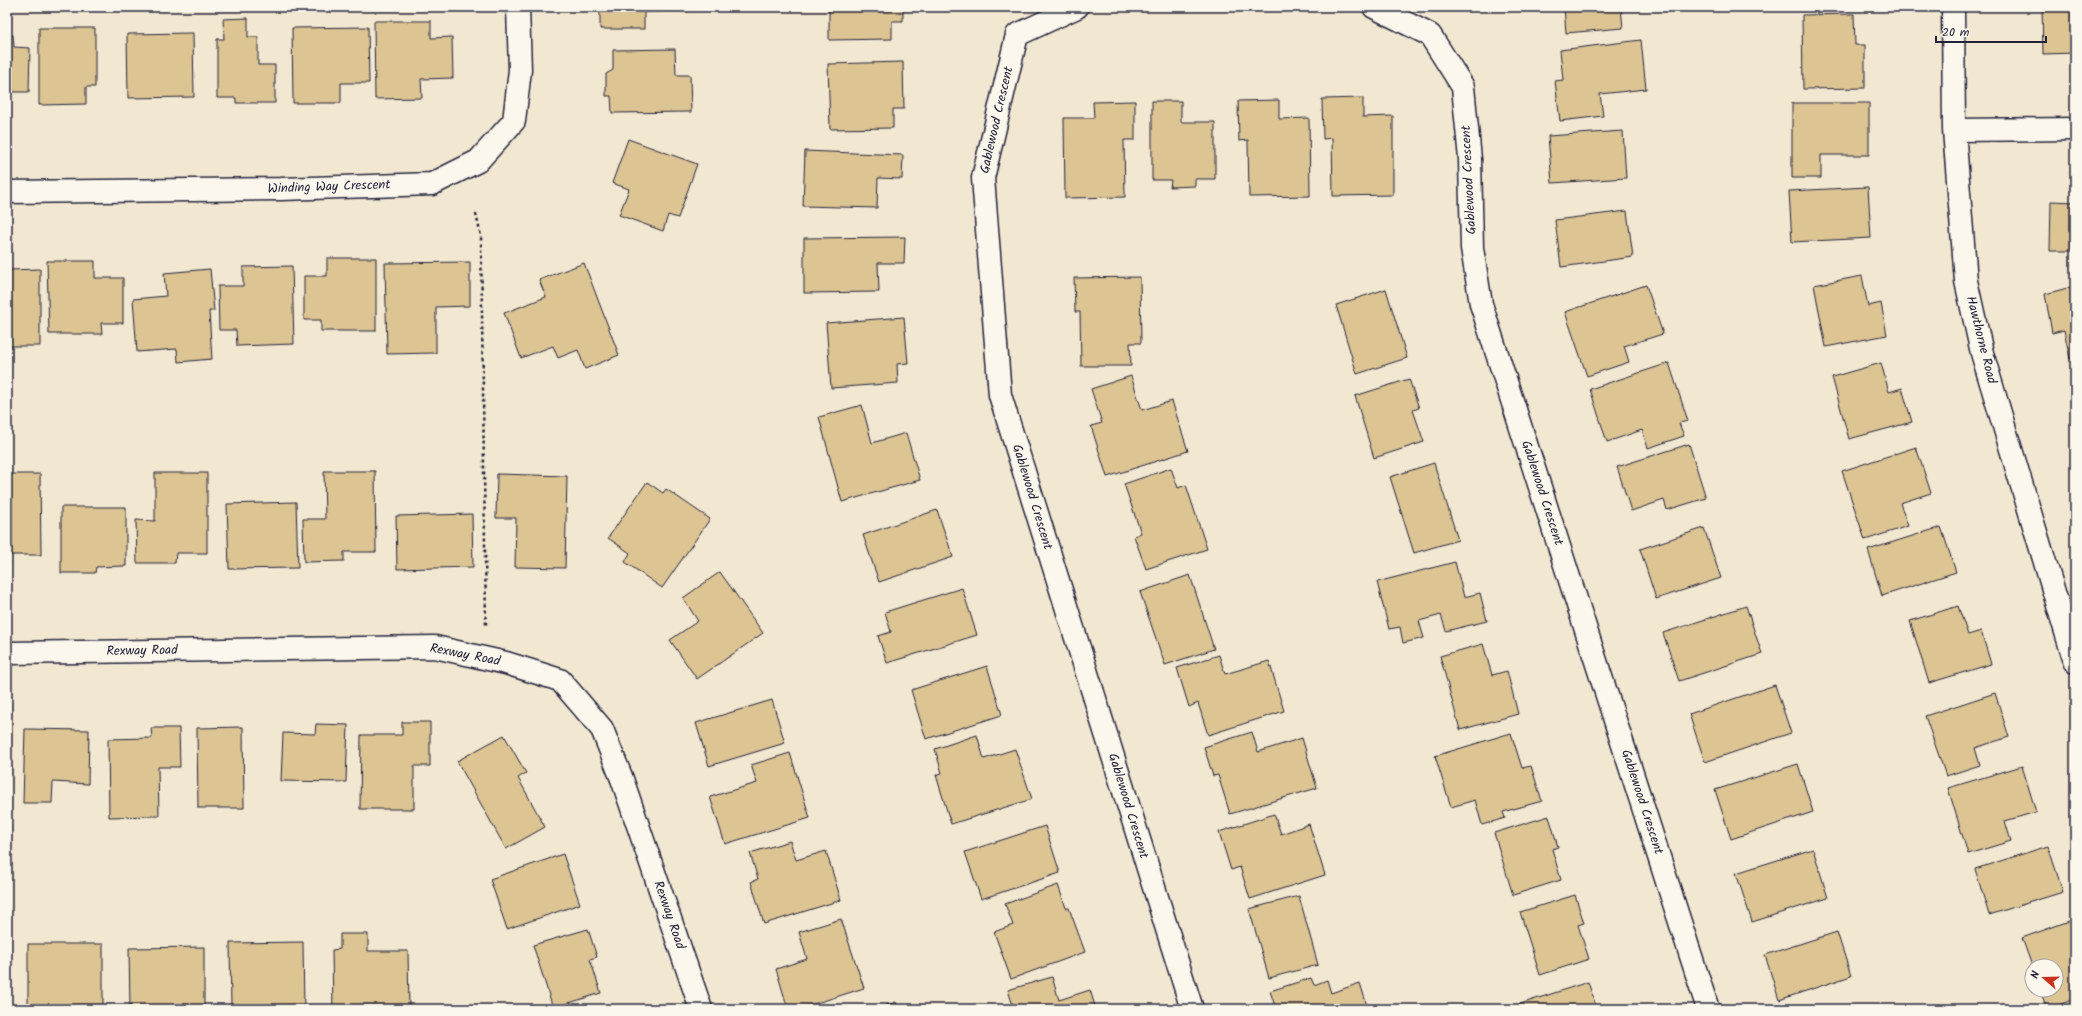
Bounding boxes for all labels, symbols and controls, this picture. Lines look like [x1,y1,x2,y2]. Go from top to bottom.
scale bar [1936,18,2046,44]
text: 20 m [1942,23,1970,42]
street label: Gablewood Crescent [974,63,1020,176]
street label: Gablewood Crescent [1456,124,1482,235]
street label: Winding Way Crescent [267,174,392,200]
street label: Hawthorne Road [1960,294,2002,387]
street label: Gablewood Crescent [1515,438,1569,549]
street label: Gablewood Crescent [1006,442,1058,553]
street label: Rexway Road [428,638,502,672]
street label: Rexway Road [106,640,178,662]
street label: Gablewood Crescent [1615,747,1669,858]
street label: Gablewood Crescent [1102,751,1154,862]
street label: Rexway Road [647,878,691,953]
north arrow [2024,958,2064,998]
text: N [2026,969,2045,981]

